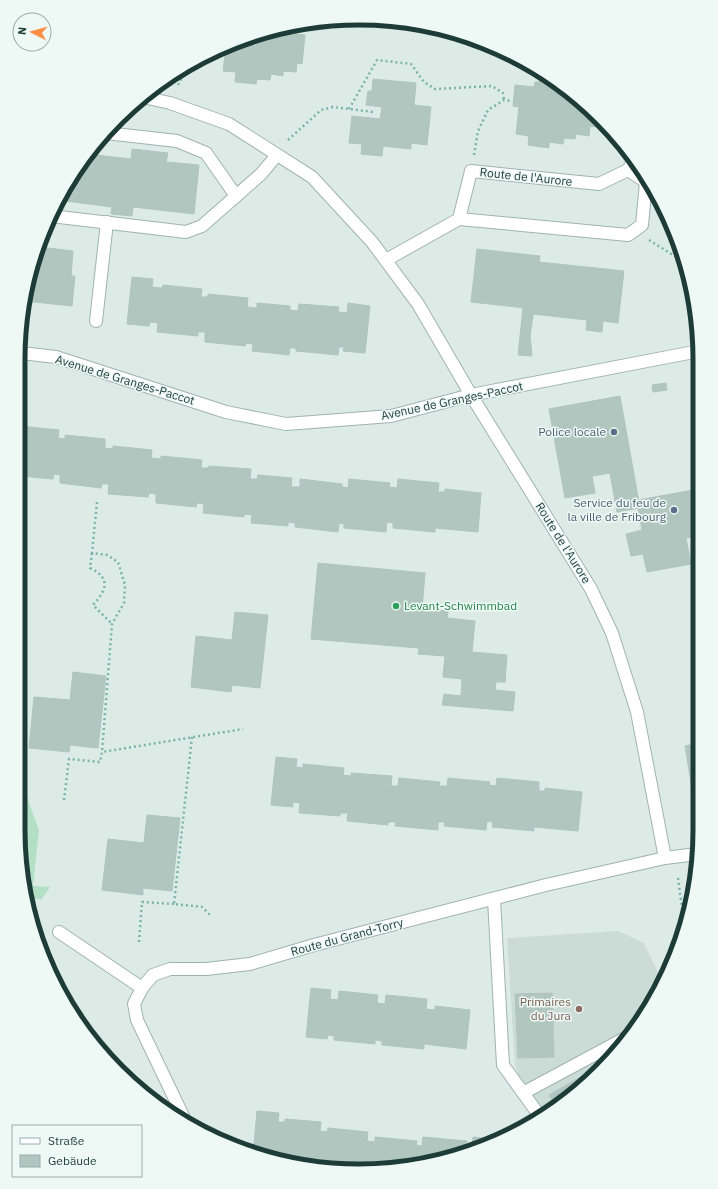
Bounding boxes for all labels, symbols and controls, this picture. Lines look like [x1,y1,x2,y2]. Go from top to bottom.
north arrow [12,12,52,52]
text: N [15,26,29,36]
street label: Route de l'Aurore [479,164,574,189]
street label: Avenue de Granges-Paccot [54,351,197,408]
street label: Avenue de Granges-Paccot [379,378,524,423]
place label: Police locale [538,424,606,439]
marker: Police locale [609,427,619,437]
place label: Service du feu de la ville de Fribourg [567,495,667,524]
street label: Route de l'Aurore [532,499,595,587]
marker: Service du feu de la ville de Fribourg [669,505,679,515]
place label: Levant-Schwimmbad [404,598,517,613]
marker: Levant-Schwimmbad [391,601,401,611]
street label: Route du Grand-Torry [289,914,405,959]
place label: Primaires du Jura [520,994,572,1023]
marker: Primaires du Jura [574,1004,584,1014]
legend [12,1125,142,1177]
text: Straße [48,1133,85,1148]
text: Gebäude [48,1153,97,1168]

